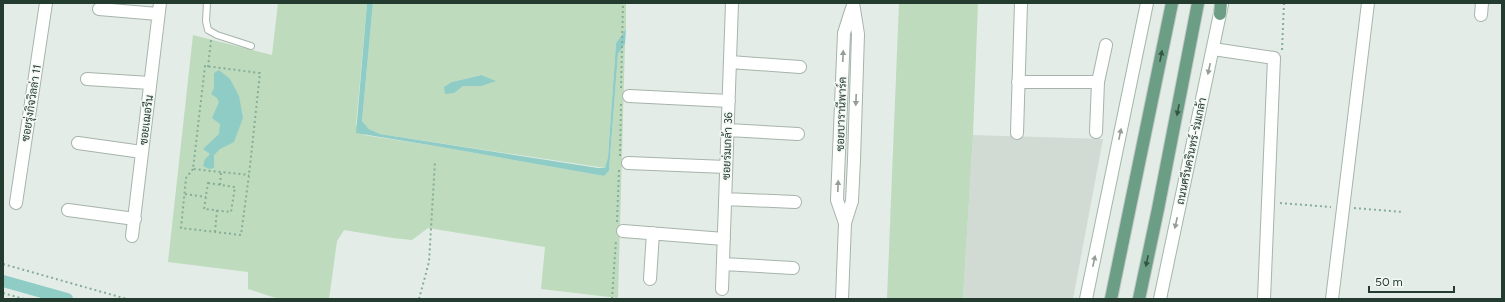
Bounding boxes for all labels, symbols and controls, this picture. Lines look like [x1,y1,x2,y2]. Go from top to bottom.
one-way arrow [840,50,847,62]
one-way arrow [1159,50,1165,63]
one-way arrow [1205,62,1211,75]
street label: ซอยรุ่งกิจวิลล่า 11 [18,63,46,143]
street label: ซอยบารานีพาร์ค [832,76,849,152]
street label: ซอยเฌอรีน [135,94,156,146]
one-way arrow [853,94,859,107]
street label: ถนนศรีนครินทร์-ร่มเกล้า [1172,96,1209,206]
one-way arrow [1174,104,1180,116]
street label: ซอยร่มเกล้า 36 [719,112,735,180]
one-way arrow [1118,127,1124,140]
one-way arrow [834,180,841,192]
one-way arrow [1172,217,1178,229]
one-way arrow [1091,255,1097,267]
one-way arrow [1144,255,1150,267]
scale bar [1369,268,1454,294]
text: 50 m [1375,275,1403,289]

